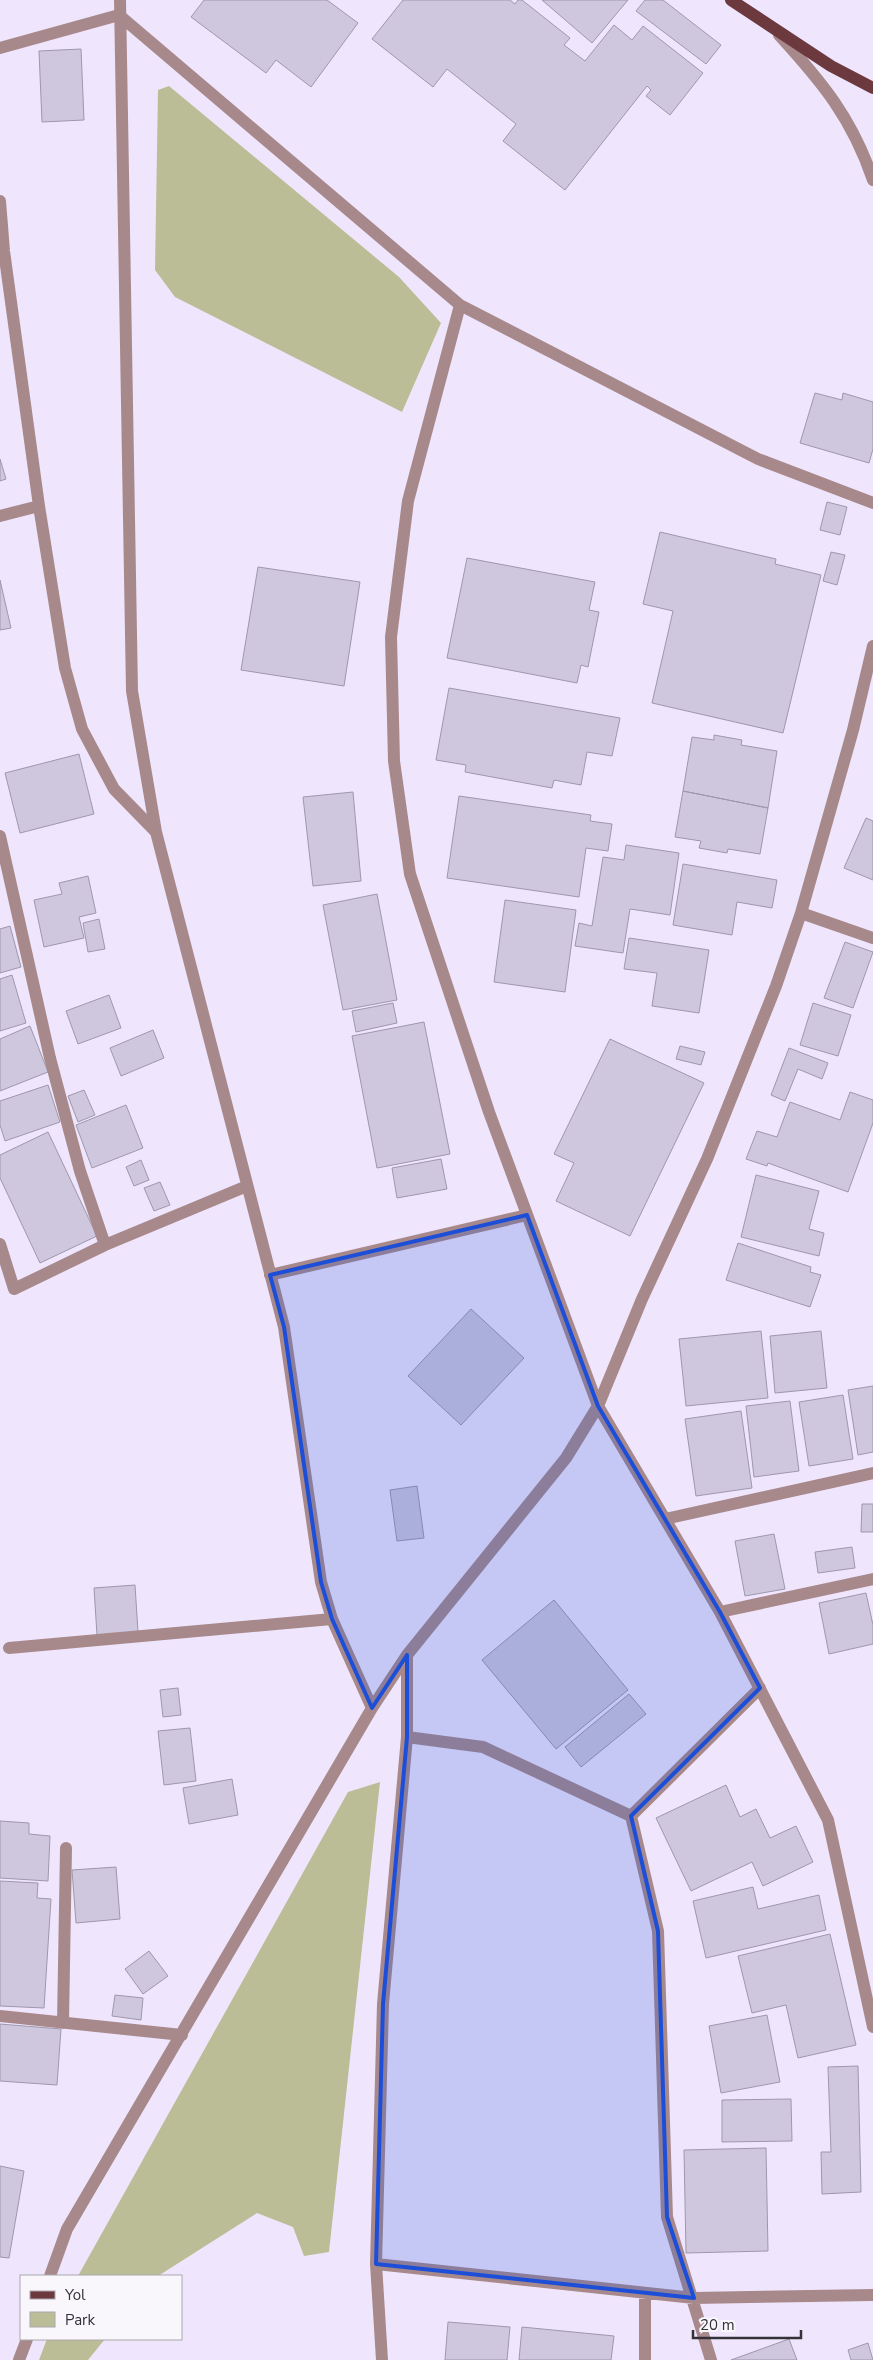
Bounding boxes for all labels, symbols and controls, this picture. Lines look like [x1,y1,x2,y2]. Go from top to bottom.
legend [20,2275,182,2340]
text: Yol [64,2285,86,2305]
scale bar [693,2308,800,2340]
text: Park [65,2310,95,2330]
text: 20 m [700,2315,735,2335]

